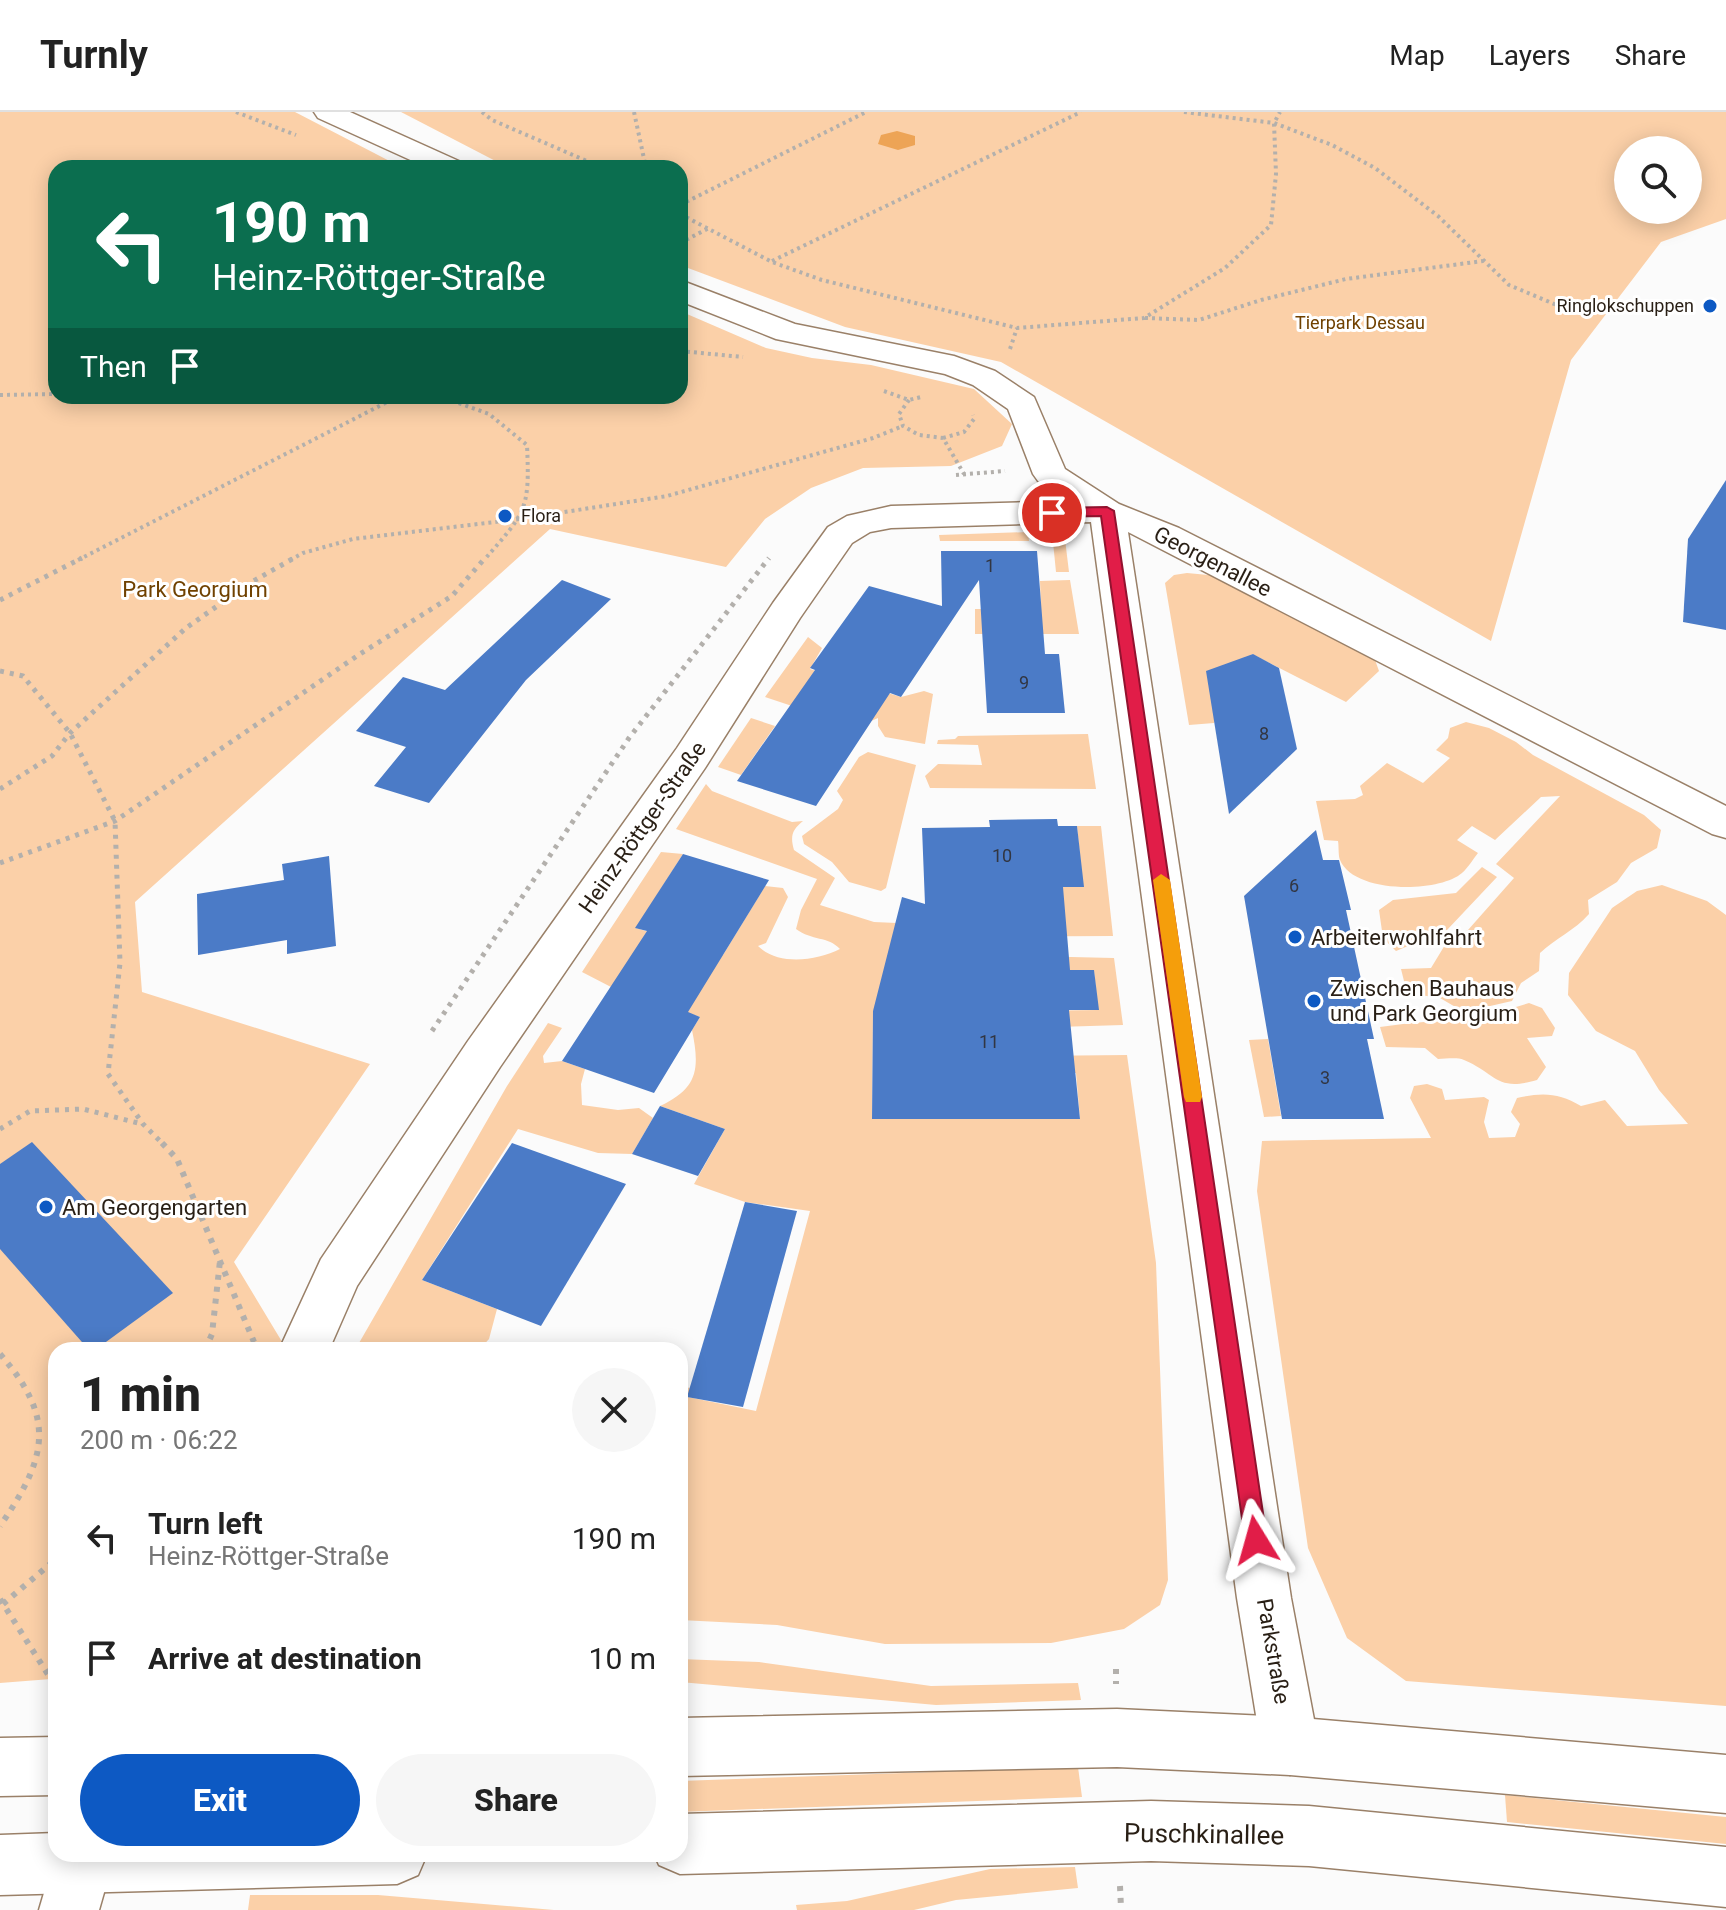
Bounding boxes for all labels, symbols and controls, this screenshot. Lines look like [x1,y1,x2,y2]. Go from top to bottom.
text: Turnly [40,33,148,77]
text: Map [1389,39,1445,72]
text: Layers [1489,39,1571,72]
text: Share [1615,39,1686,72]
map controls [1614,136,1702,224]
button: search [1614,136,1702,224]
text: 190 m [212,190,371,256]
icon: left [80,192,184,296]
text: Heinz-Röttger-Straße [212,257,546,299]
place label: Ringlokschuppen [1556,295,1694,316]
marker: Ringlokschuppen [1701,297,1719,315]
park label: Tierpark Dessau [1295,312,1425,333]
icon: arrive [163,344,207,388]
text: Then [80,349,147,384]
pin [1018,479,1086,547]
icon: arrive [1030,491,1074,535]
place label: Flora [521,505,561,526]
marker: Flora [496,507,514,525]
street label: Georgenallee [1150,521,1276,602]
house number: 1 [985,555,995,576]
park label: Park Georgium [122,577,268,602]
house number: 9 [1019,672,1029,693]
house number: 8 [1259,723,1269,744]
street label: Heinz-Röttger-Straße [574,737,711,918]
house number: 10 [992,845,1012,866]
house number: 6 [1289,875,1299,896]
place label: Arbeiterwohlfahrt [1311,925,1482,950]
marker: Arbeiterwohlfahrt [1286,928,1304,946]
place label: Zwischen Bauhaus und Park Georgium [1330,976,1518,1026]
marker: Zwischen Bauhaus und Park Georgium [1305,992,1323,1010]
house number: 11 [979,1031,999,1052]
house number: 3 [1320,1067,1330,1088]
place label: Am Georgengarten [62,1195,247,1220]
marker: Am Georgengarten [37,1198,55,1216]
text: 1 min [80,1366,201,1423]
button: close [572,1368,656,1452]
text: 200 m · 06:22 [80,1425,238,1455]
position arrow [1214,1498,1298,1582]
text: Turn left [148,1506,263,1541]
icon: left [80,1516,124,1560]
text: 190 m [572,1521,656,1556]
text: Heinz-Röttger-Straße [148,1541,389,1571]
street label: Parkstraße [1252,1596,1295,1706]
icon: arrive [80,1636,124,1680]
text: Arrive at destination [148,1641,422,1676]
text: 10 m [589,1641,656,1676]
button: Exit [80,1754,360,1846]
button: Share [376,1754,656,1846]
street label: Puschkinallee [1124,1818,1284,1850]

